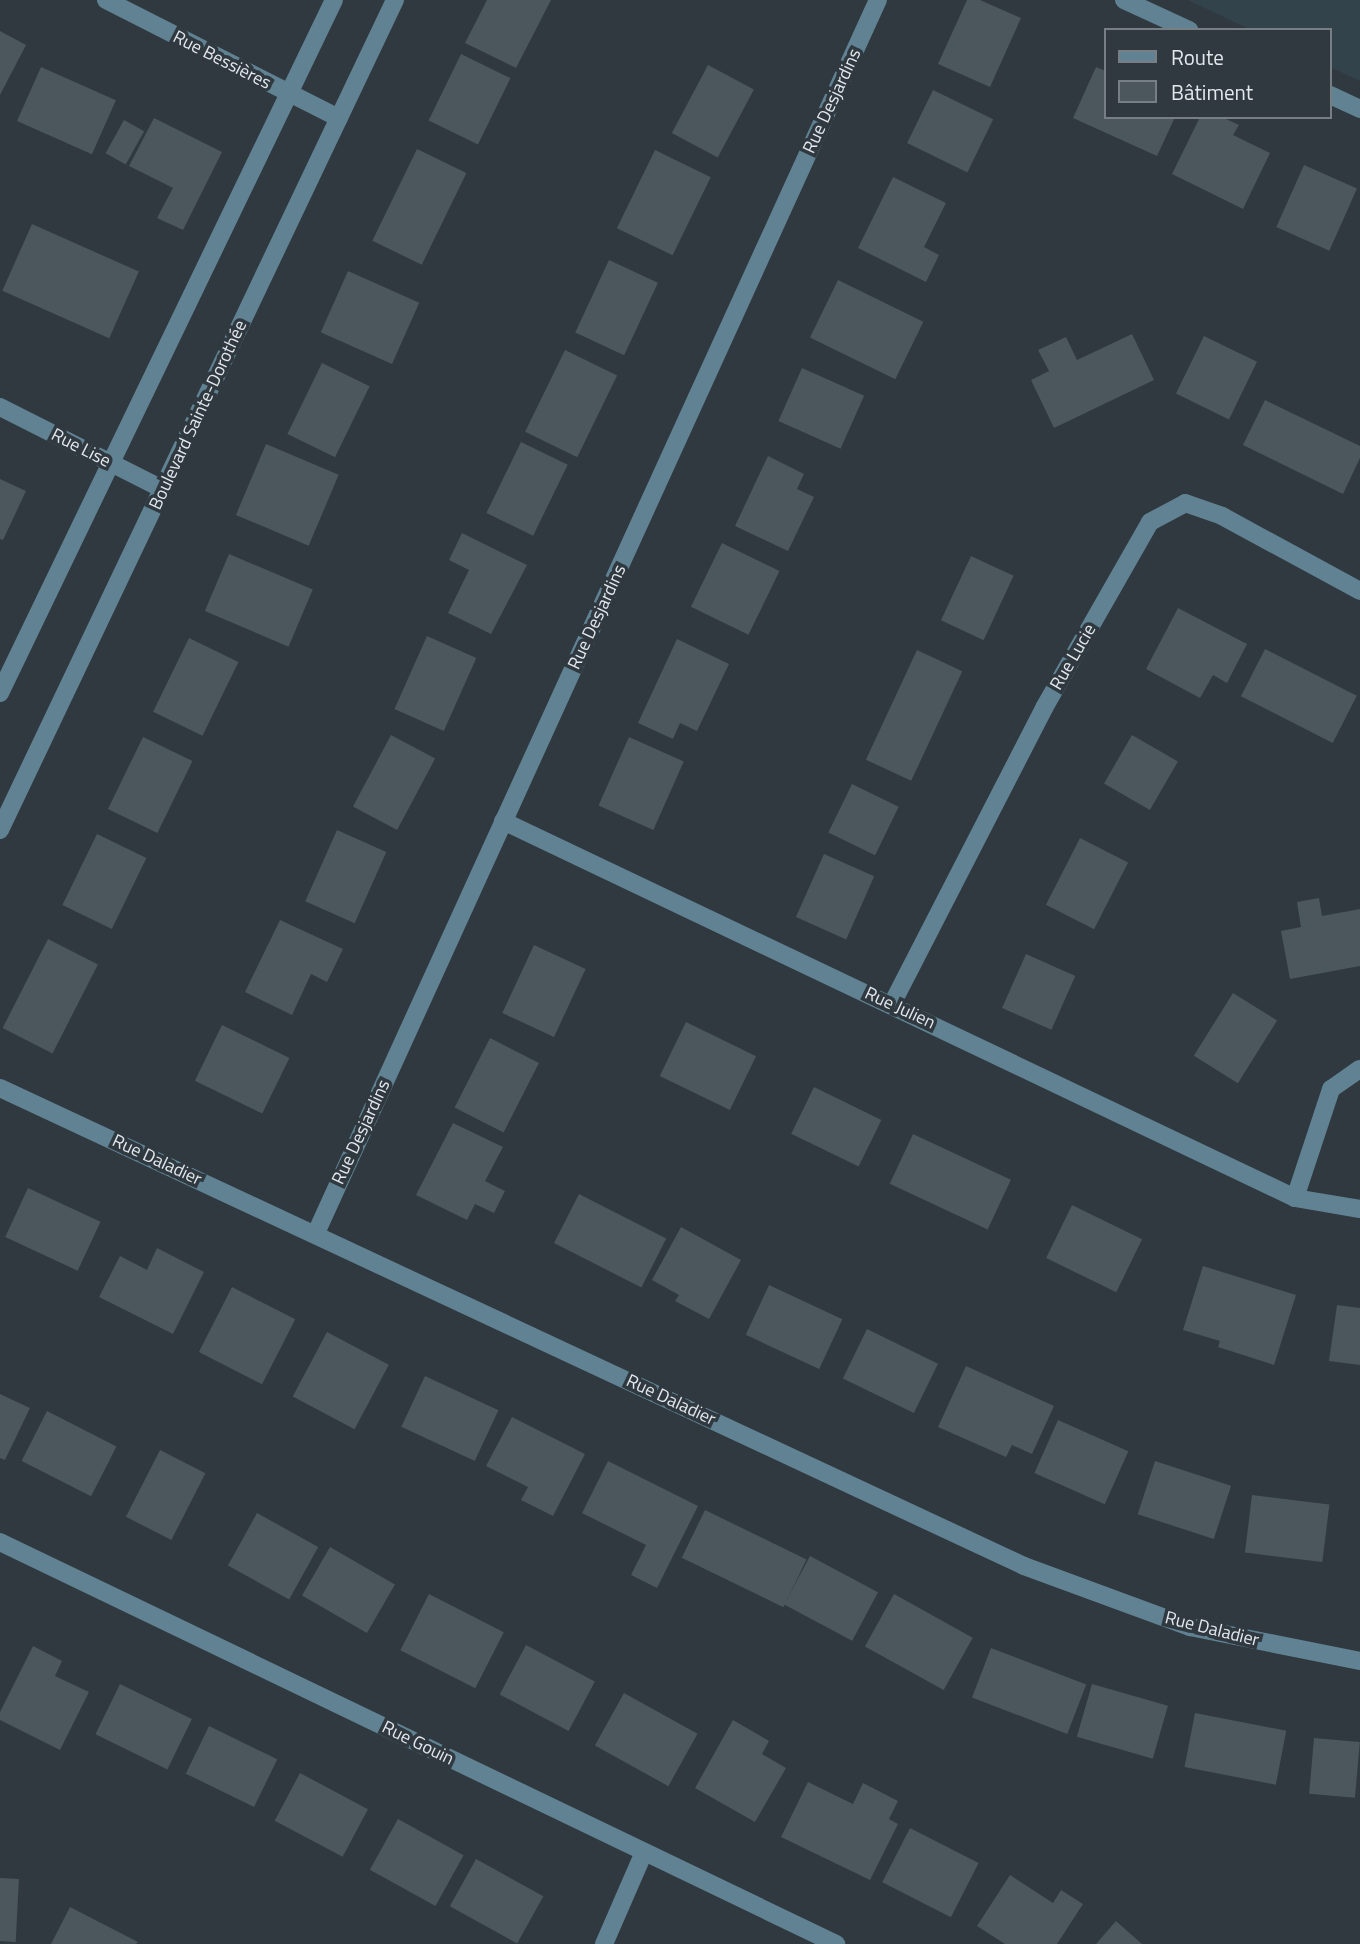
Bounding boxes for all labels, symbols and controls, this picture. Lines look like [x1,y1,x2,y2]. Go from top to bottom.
street label: Rue Bessières [169,26,275,94]
legend [1104,28,1332,119]
text: Route [1171,41,1224,73]
street label: Rue Desjardins [798,45,866,157]
text: Bâtiment [1171,76,1253,108]
street label: Boulevard Sainte-Dorothée [145,317,251,513]
street label: Rue Lise [48,424,114,472]
street label: Rue Desjardins [563,561,631,673]
street label: Rue Lucie [1045,620,1101,694]
street label: Rue Julien [861,982,939,1034]
street label: Rue Desjardins [327,1076,395,1188]
street label: Rue Daladier [109,1130,205,1190]
street label: Rue Daladier [623,1370,719,1430]
street label: Rue Daladier [1163,1607,1261,1651]
street label: Rue Gouin [378,1716,458,1770]

